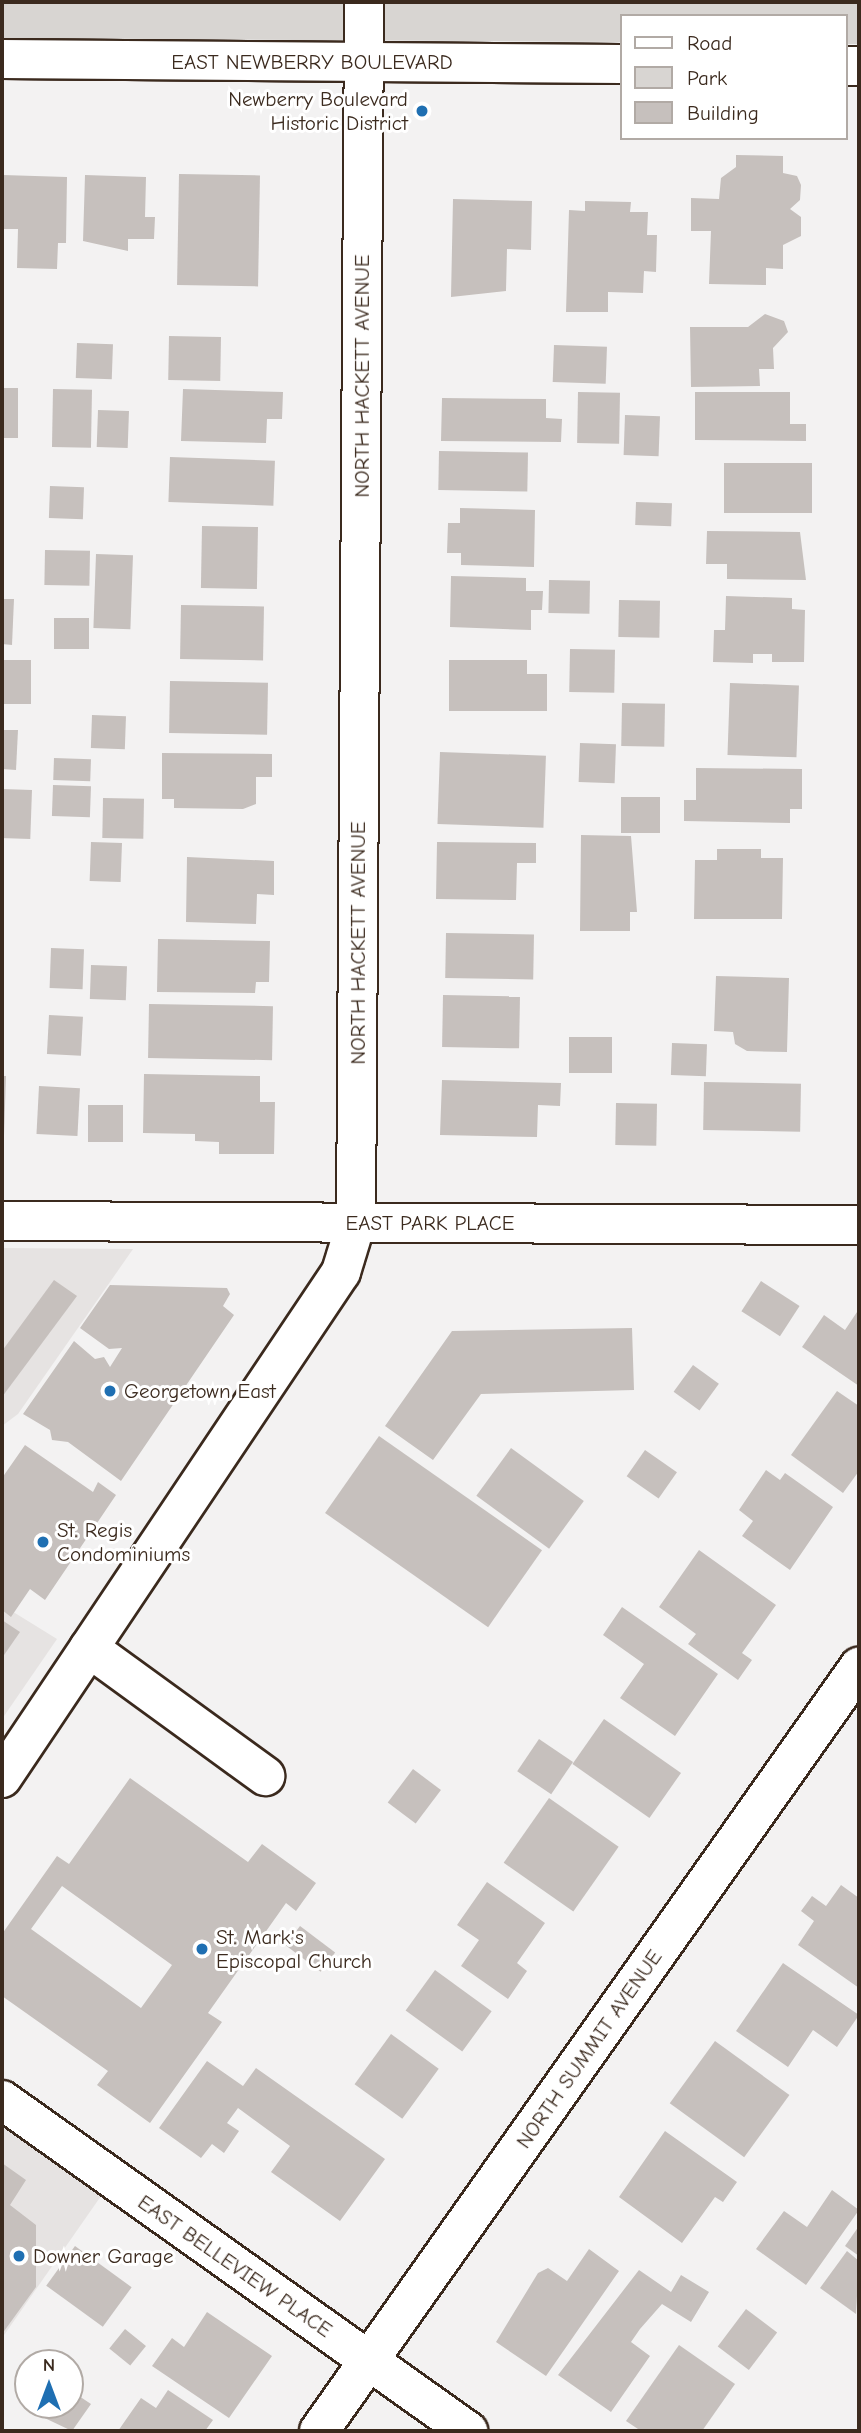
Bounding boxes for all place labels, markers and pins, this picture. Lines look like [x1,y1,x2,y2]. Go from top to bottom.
place label: Newberry Boulevard Historic District [228,86,408,136]
marker: Newberry Boulevard Historic District [414,103,430,119]
place label: Georgetown East [124,1378,276,1404]
marker: Georgetown East [102,1383,118,1399]
place label: St. Regis Condominiums [57,1517,190,1567]
marker: St. Regis Condominiums [35,1534,51,1550]
place label: St. Mark's Episcopal Church [216,1924,372,1974]
marker: St. Mark's Episcopal Church [194,1941,210,1957]
place label: Downer Garage [33,2243,173,2269]
marker: Downer Garage [11,2248,27,2264]

